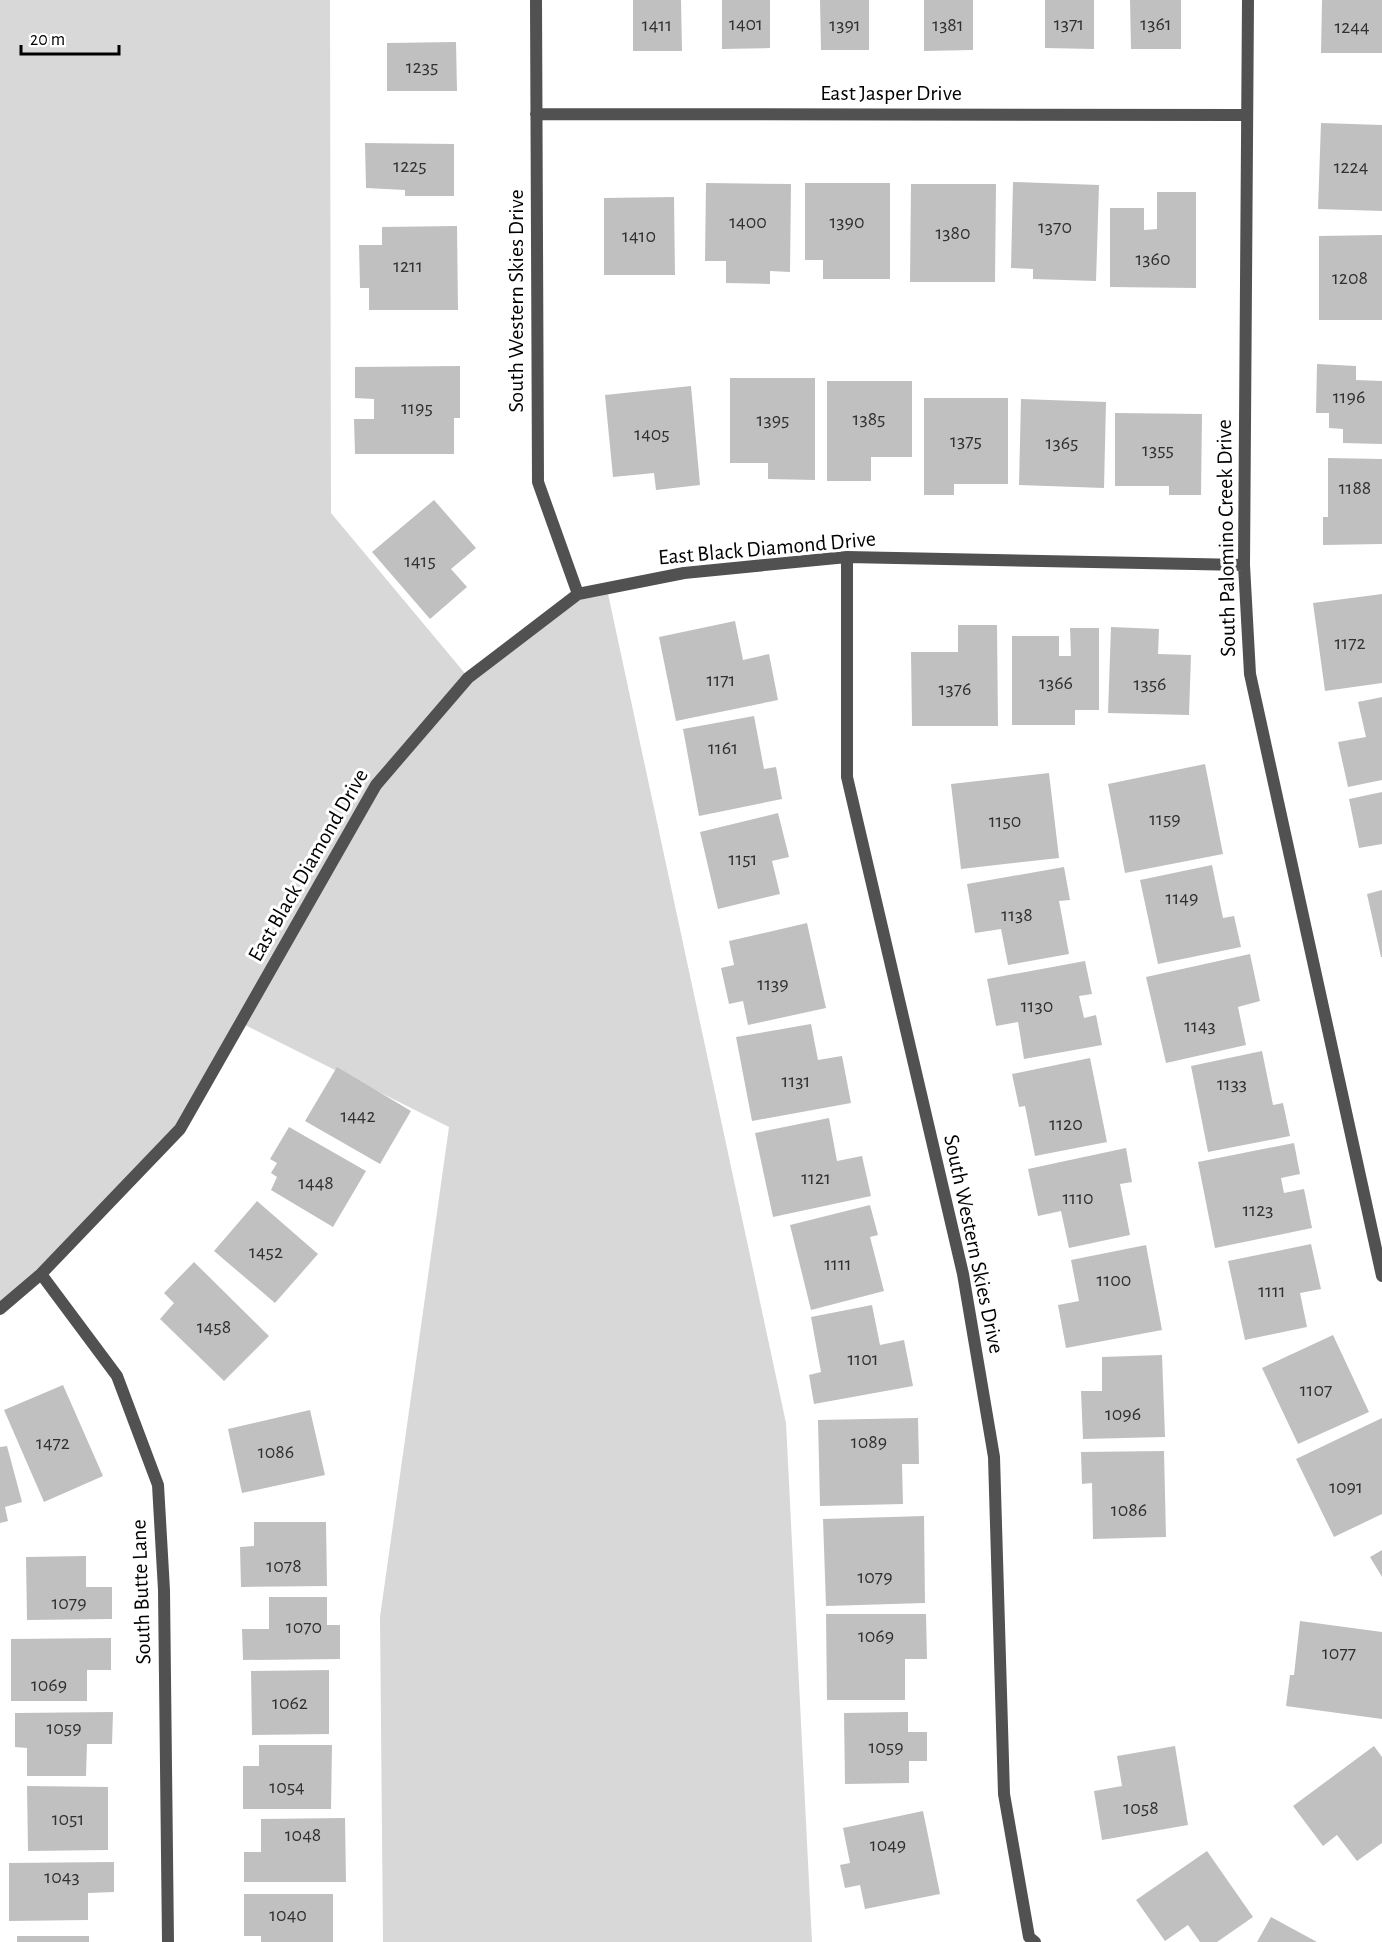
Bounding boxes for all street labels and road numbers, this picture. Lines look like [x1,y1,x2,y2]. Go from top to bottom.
street label: East Jasper Drive [820,82,962,104]
street label: South Western Skies Drive [505,189,527,413]
street label: South Palomino Creek Drive [1213,419,1239,657]
street label: East Black Diamond Drive [657,528,877,568]
street label: East Black Diamond Drive [244,765,372,965]
street label: South Western Skies Drive [940,1133,1008,1355]
street label: South Butte Lane [127,1519,155,1665]

